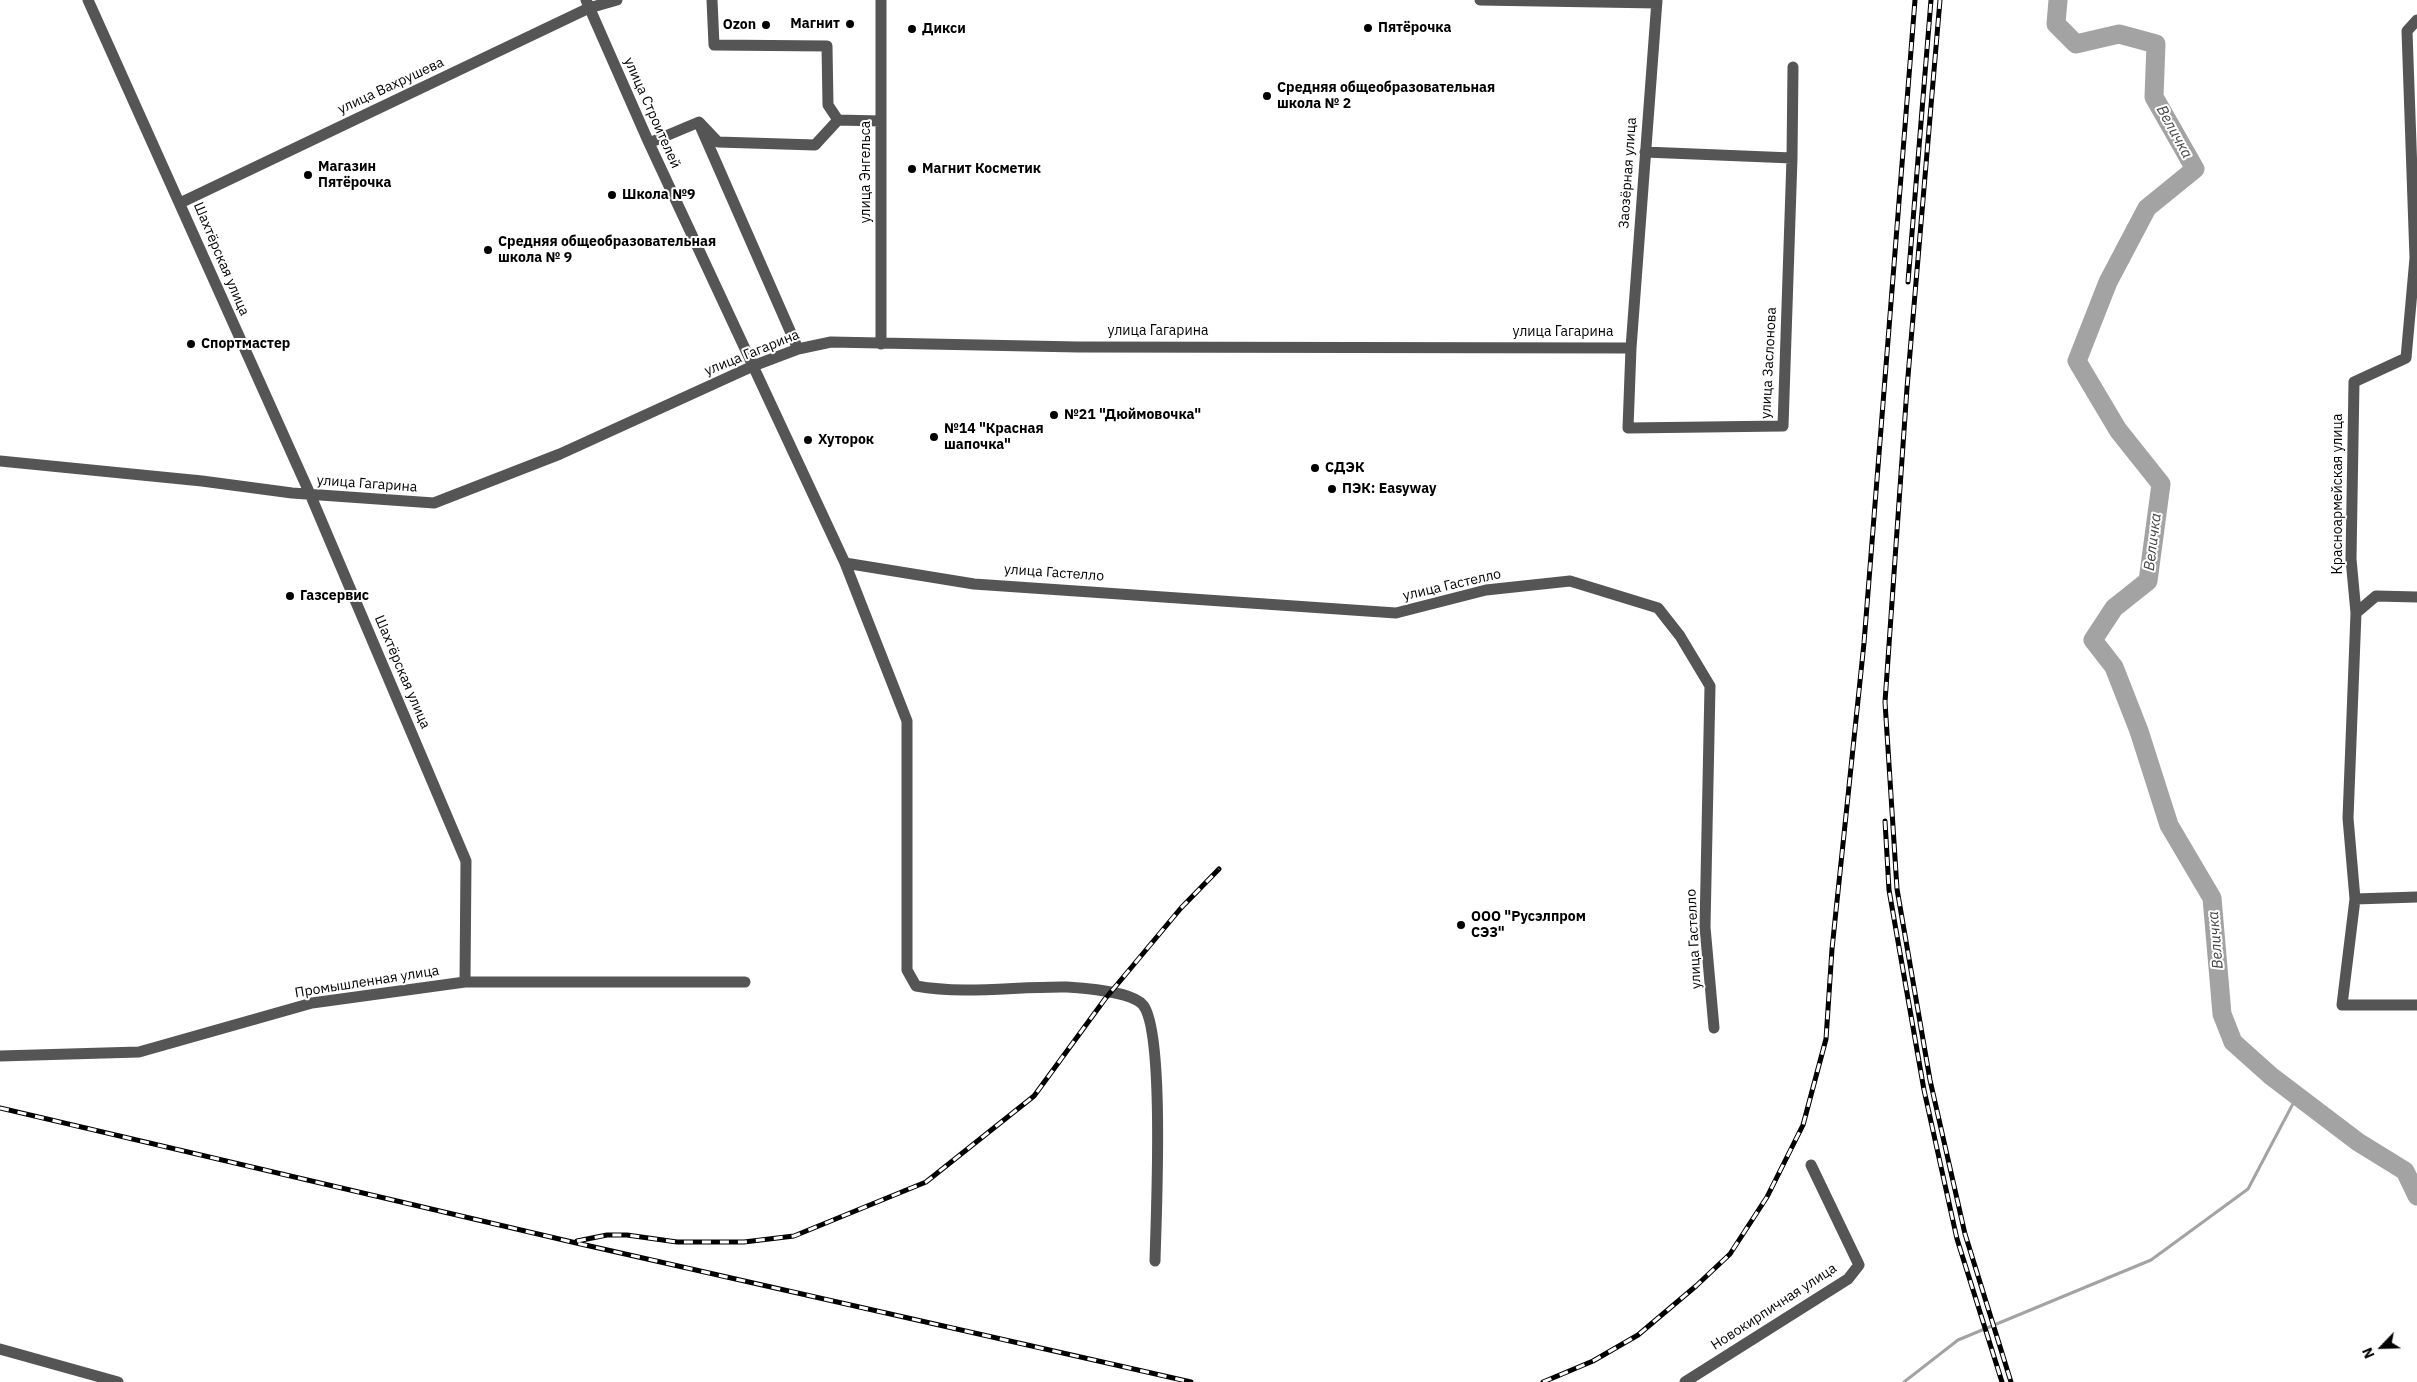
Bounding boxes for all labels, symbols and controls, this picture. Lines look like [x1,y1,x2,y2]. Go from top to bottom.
place label: Магнит [790,16,840,32]
place label: Ozon [723,17,756,33]
marker: Магнит [844,18,856,30]
marker: Ozon [760,19,772,31]
place label: Пятёрочка [1378,20,1451,36]
place label: Дикси [922,21,966,37]
marker: Пятёрочка [1362,22,1374,34]
marker: Дикси [906,23,918,35]
street label: улица Вахрушева [335,54,447,118]
street label: улица Строителей [620,55,684,171]
place label: Средняя общеобразовательная школа № 2 [1277,80,1495,112]
marker: Средняя общеобразовательная школа № 2 [1261,90,1273,102]
water label: Величка [2152,102,2196,162]
street label: Заозёрная улица [1616,117,1640,229]
street label: улица Энгельса [858,121,874,223]
place label: Магазин Пятёрочка [318,159,391,192]
place label: Магнит Косметик [922,161,1041,177]
marker: Магнит Косметик [906,163,918,175]
marker: Магазин Пятёрочка [302,169,314,181]
place label: Школа №9 [622,187,695,203]
marker: Школа №9 [606,189,618,201]
street label: Шахтёрская улица [189,200,253,318]
place label: Средняя общеобразовательная школа № 9 [498,234,716,266]
marker: Средняя общеобразовательная школа № 9 [482,244,494,256]
street label: улица Заслонова [1758,307,1780,419]
street label: улица Гагарина [1108,323,1208,339]
street label: улица Гагарина [1513,324,1613,340]
street label: улица Гагарина [702,326,802,380]
place label: Спортмастер [201,336,290,352]
marker: Спортмастер [185,338,197,350]
place label: №21 "Дюймовочка" [1064,407,1201,423]
marker: №21 "Дюймовочка" [1048,409,1060,421]
street label: Красноармейская улица [2330,414,2346,574]
place label: №14 "Красная шапочка" [944,421,1044,454]
marker: №14 "Красная шапочка" [928,431,940,443]
place label: Хуторок [818,432,874,448]
marker: Хуторок [802,434,814,446]
place label: СДЭК [1325,460,1364,476]
marker: СДЭК [1309,462,1321,474]
street label: улица Гагарина [316,472,418,496]
place label: ПЭК: Easyway [1342,481,1436,497]
marker: ПЭК: Easyway [1326,483,1338,495]
water label: Величка [2141,512,2165,572]
street label: улица Гастелло [1003,561,1105,585]
street label: улица Гастелло [1401,566,1503,604]
place label: Газсервис [300,588,369,604]
marker: Газсервис [284,590,296,602]
street label: Шахтёрская улица [370,613,434,731]
street label: улица Гастелло [1683,889,1705,989]
place label: ООО "Русэлпром СЭЗ" [1471,909,1586,942]
water label: Величка [2205,910,2227,970]
marker: ООО "Русэлпром СЭЗ" [1455,919,1467,931]
street label: Промышленная улица [294,962,440,1002]
street label: Новокирпичная улица [1708,1260,1840,1354]
north arrow [2357,1322,2407,1372]
text: N [2358,1345,2379,1361]

